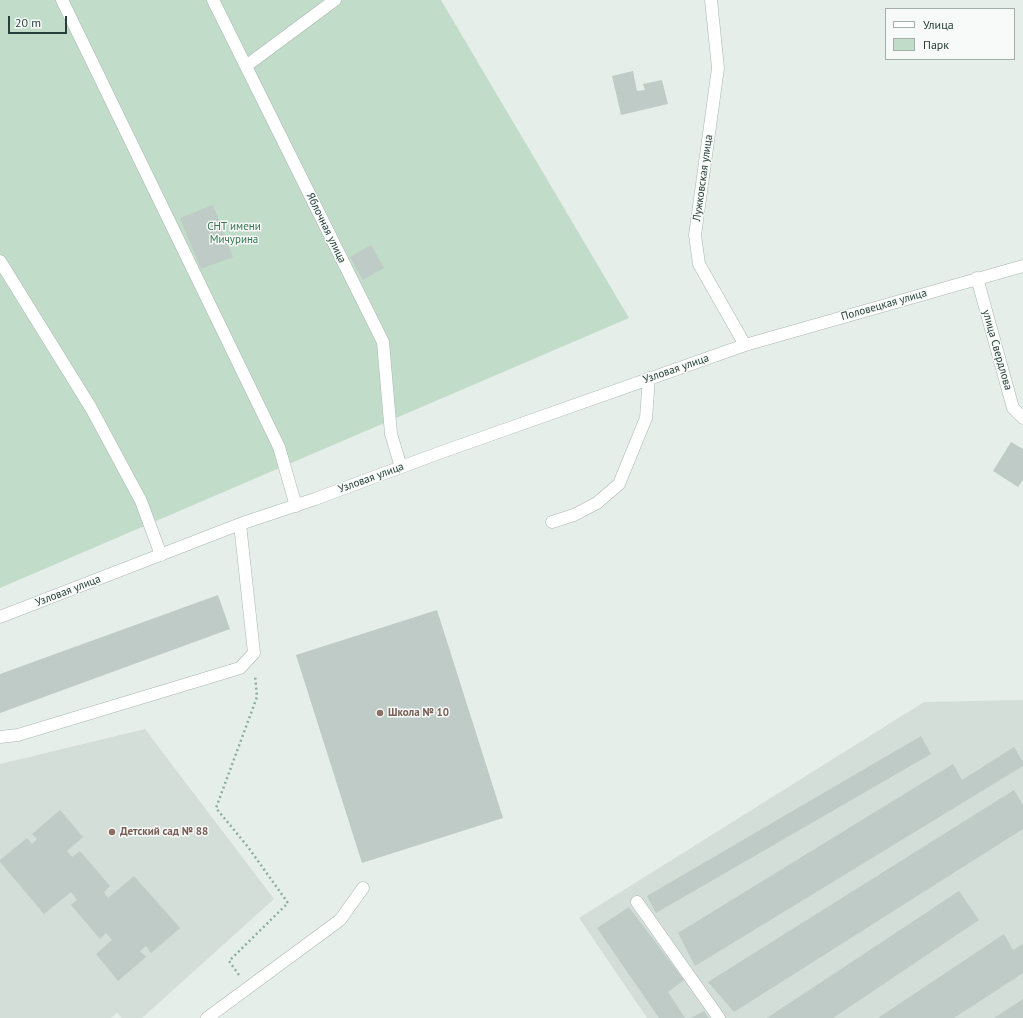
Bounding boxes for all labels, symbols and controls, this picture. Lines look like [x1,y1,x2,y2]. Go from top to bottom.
scale bar [10,8,69,34]
legend [885,8,1015,60]
text: 20 m [15,15,41,30]
text: Улица [923,17,954,32]
text: Парк [923,37,949,52]
street label: Лужковская улица [690,134,716,222]
street label: Яблочная улица [303,191,349,265]
park label: СНТ имени Мичурина [207,220,261,246]
street label: Половецкая улица [840,286,928,324]
street label: улица Свердлова [979,308,1015,392]
street label: Узловая улица [641,352,711,386]
street label: Узловая улица [336,460,406,496]
street label: Узловая улица [33,572,103,610]
place label: Школа № 10 [388,706,449,720]
marker: Школа № 10 [375,708,385,718]
place label: Детский сад № 88 [120,825,208,839]
marker: Детский сад № 88 [107,827,117,837]

